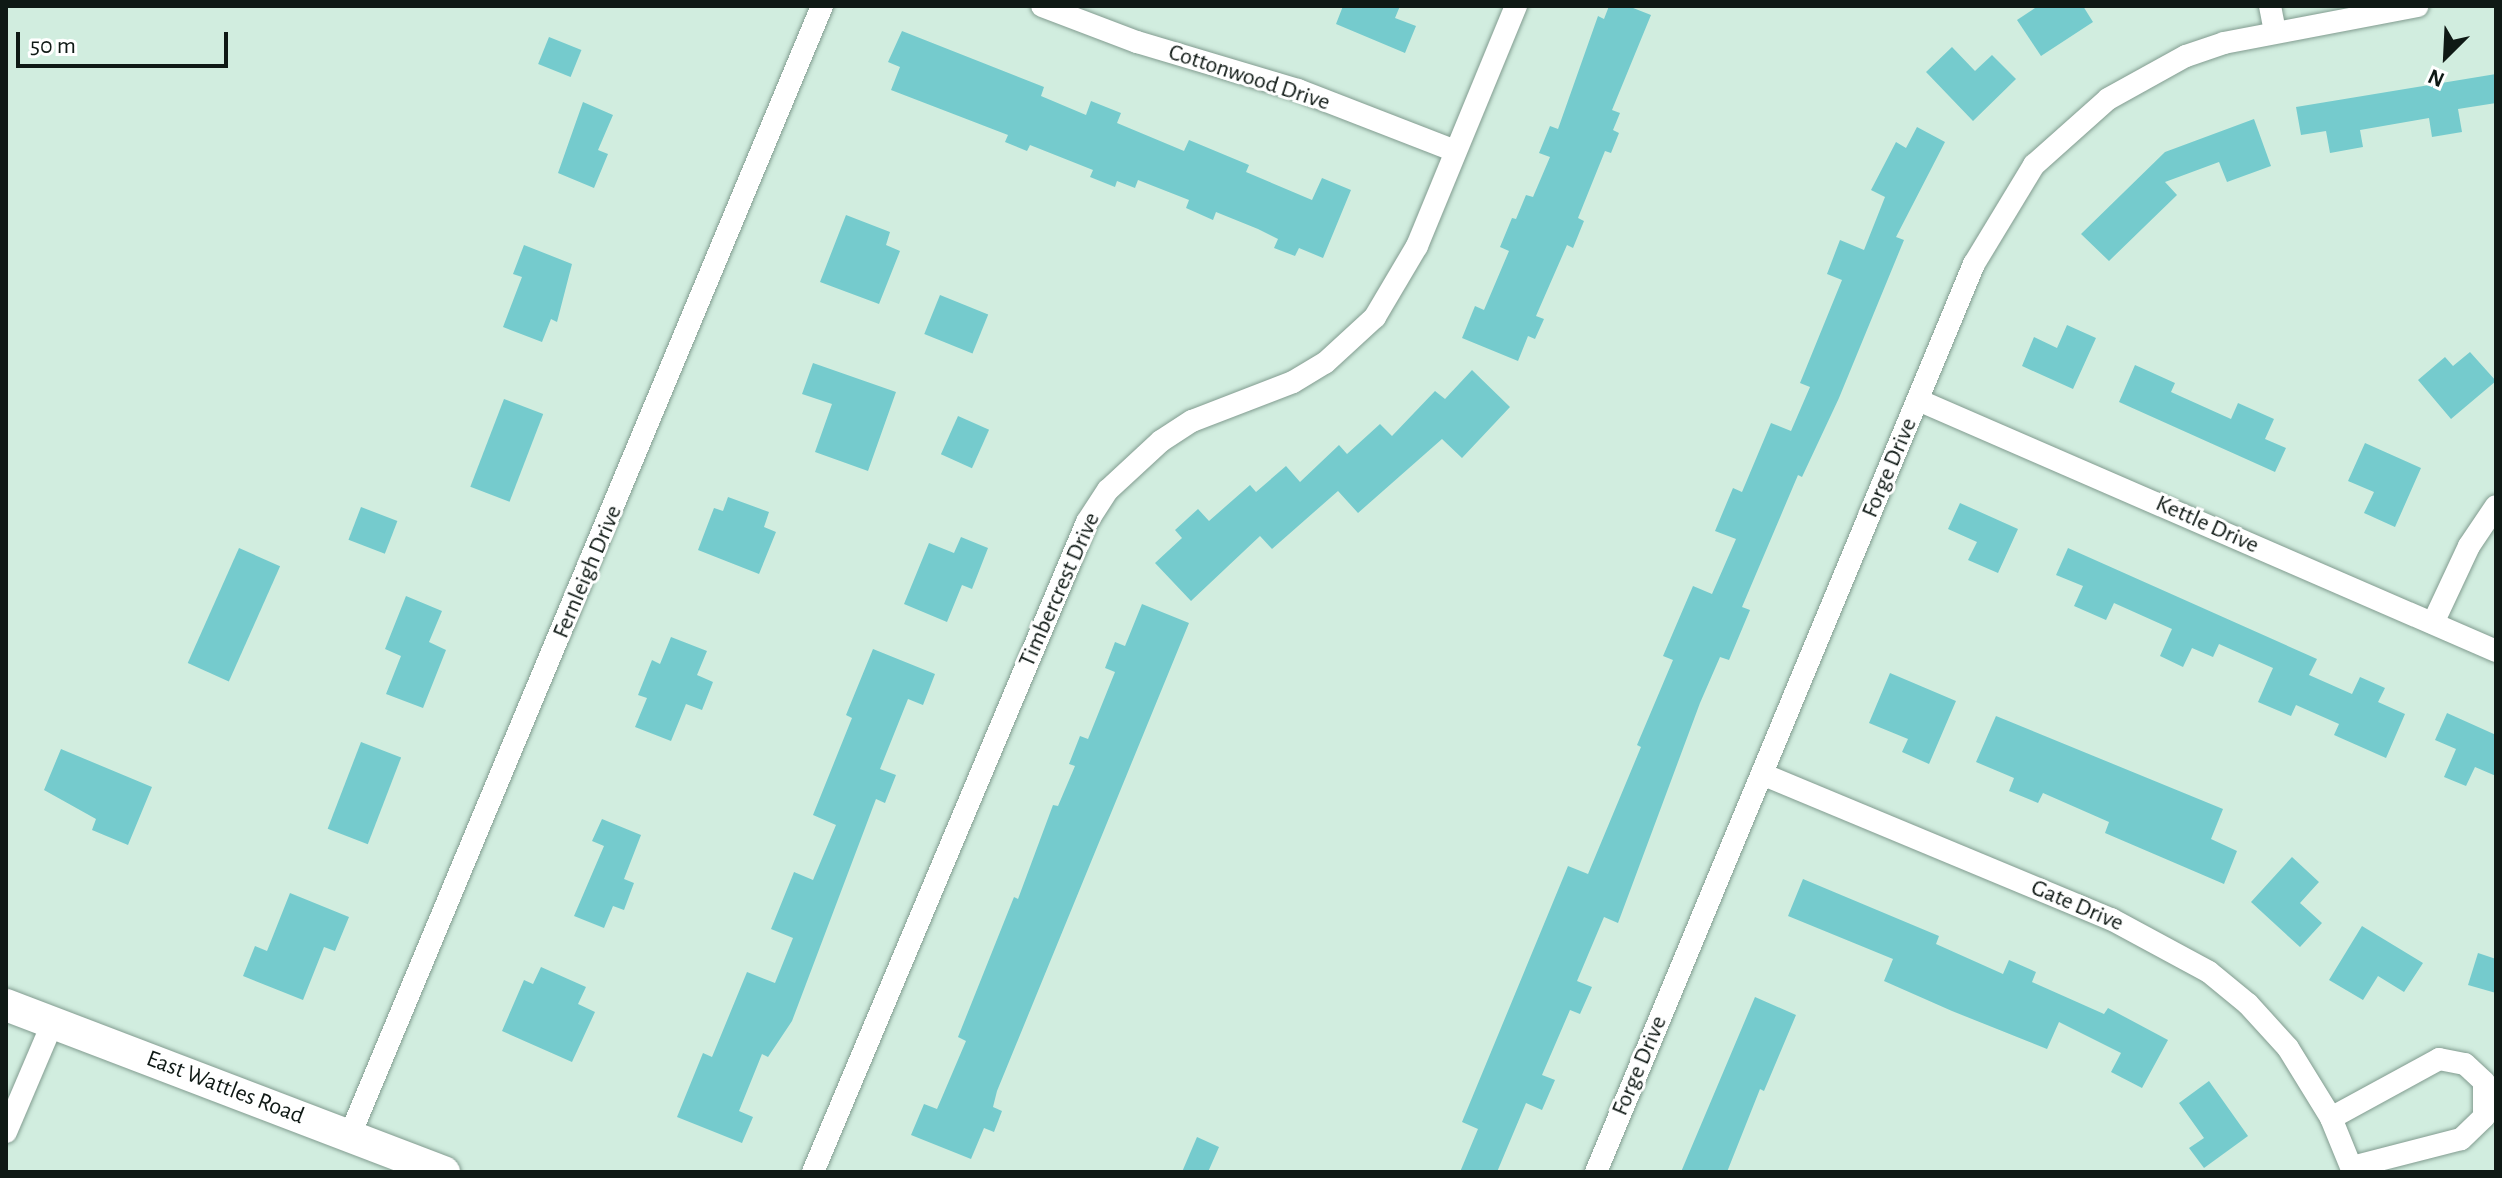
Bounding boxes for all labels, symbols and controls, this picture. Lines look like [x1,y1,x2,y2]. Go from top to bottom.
scale bar [20,16,232,66]
north arrow [2406,16,2486,96]
text: 50 m [30,34,76,58]
street label: Cottonwood Drive [1165,38,1333,118]
text: N [2425,65,2448,91]
street label: Forge Drive [1856,414,1924,522]
street label: Kettle Drive [2151,490,2263,560]
street label: Fernleigh Drive [547,501,629,643]
street label: Timbercrest Drive [1013,508,1107,672]
street label: Gate Drive [2026,874,2128,938]
street label: Forge Drive [1606,1012,1674,1120]
street label: East Wattles Road [142,1045,308,1131]

